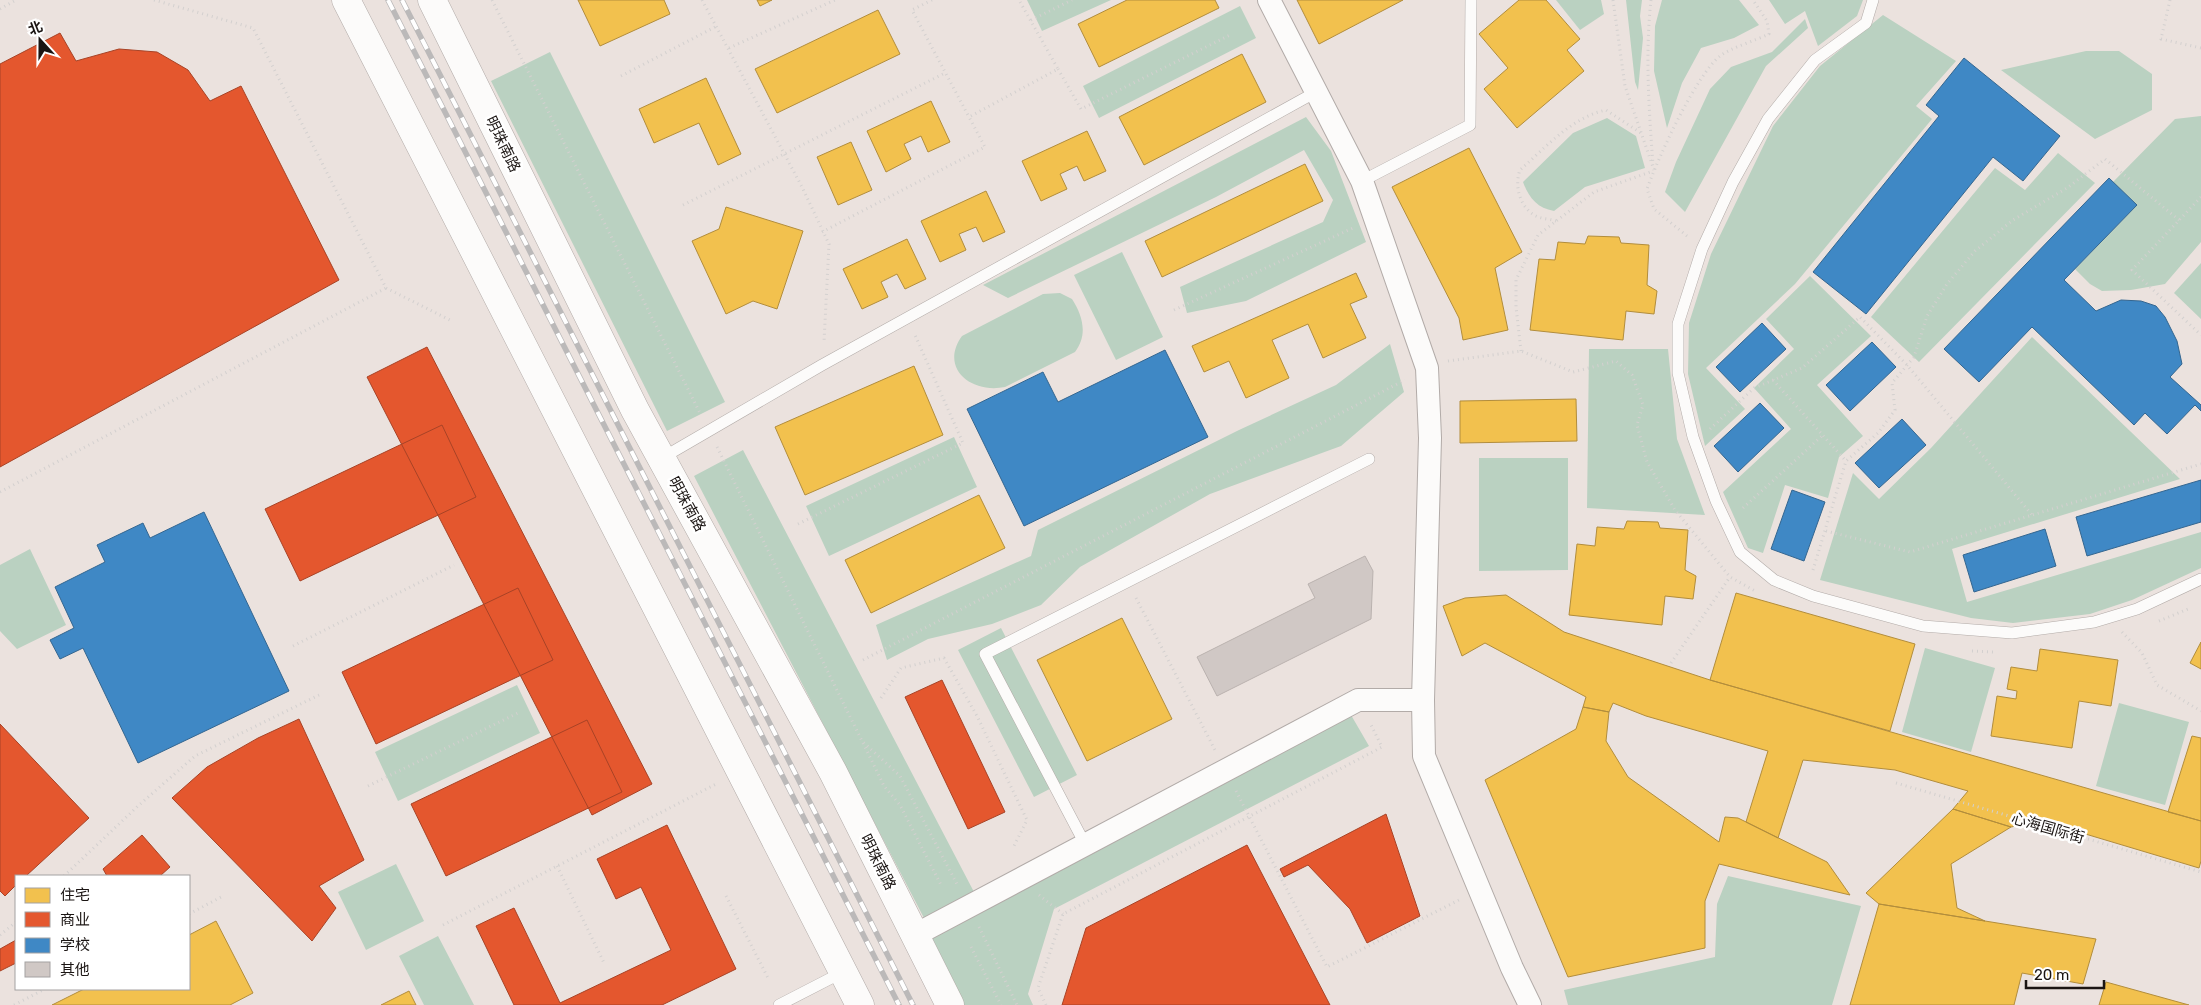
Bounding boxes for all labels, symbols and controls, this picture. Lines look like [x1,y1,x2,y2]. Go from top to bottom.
north arrow [15,15,65,65]
text: 北 [26,18,45,39]
street label: 明珠南路 [482,113,524,175]
street label: 明珠南路 [665,473,709,535]
street label: 心海国际街 [2009,809,2087,847]
street label: 明珠南路 [856,831,900,893]
legend [15,875,190,990]
text: 住宅 [60,886,90,904]
text: 商业 [60,911,90,929]
text: 学校 [60,936,90,954]
scale bar [2026,958,2104,990]
text: 其他 [60,961,90,979]
text: 20 m [2034,966,2069,984]

